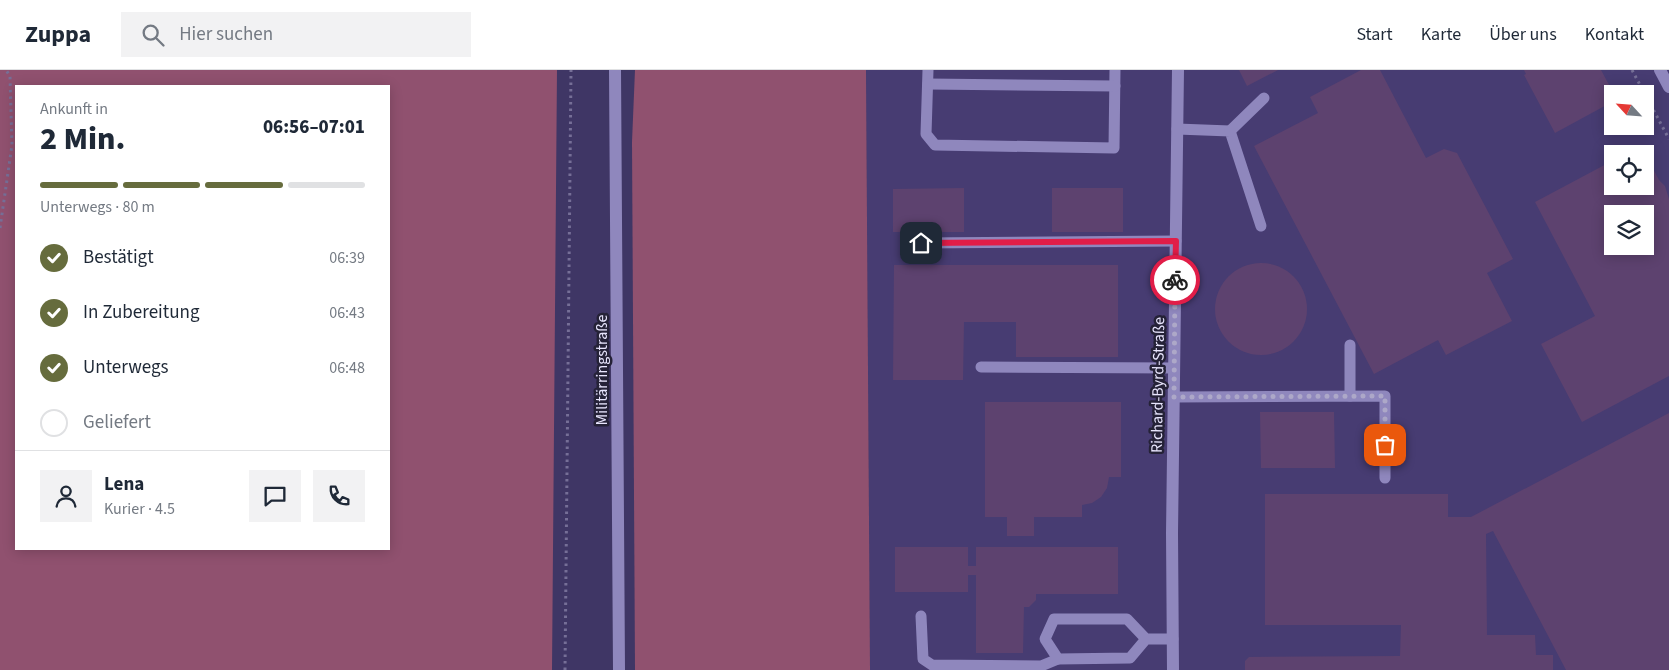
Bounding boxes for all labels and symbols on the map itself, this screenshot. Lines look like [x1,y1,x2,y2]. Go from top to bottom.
north arrow [1604,85,1654,135]
pin [900,222,942,264]
courier [1150,255,1200,305]
street label: Militärringstraße [591,315,613,425]
street label: Richard-Byrd-Straße [1146,317,1170,453]
pin [1364,424,1406,466]

